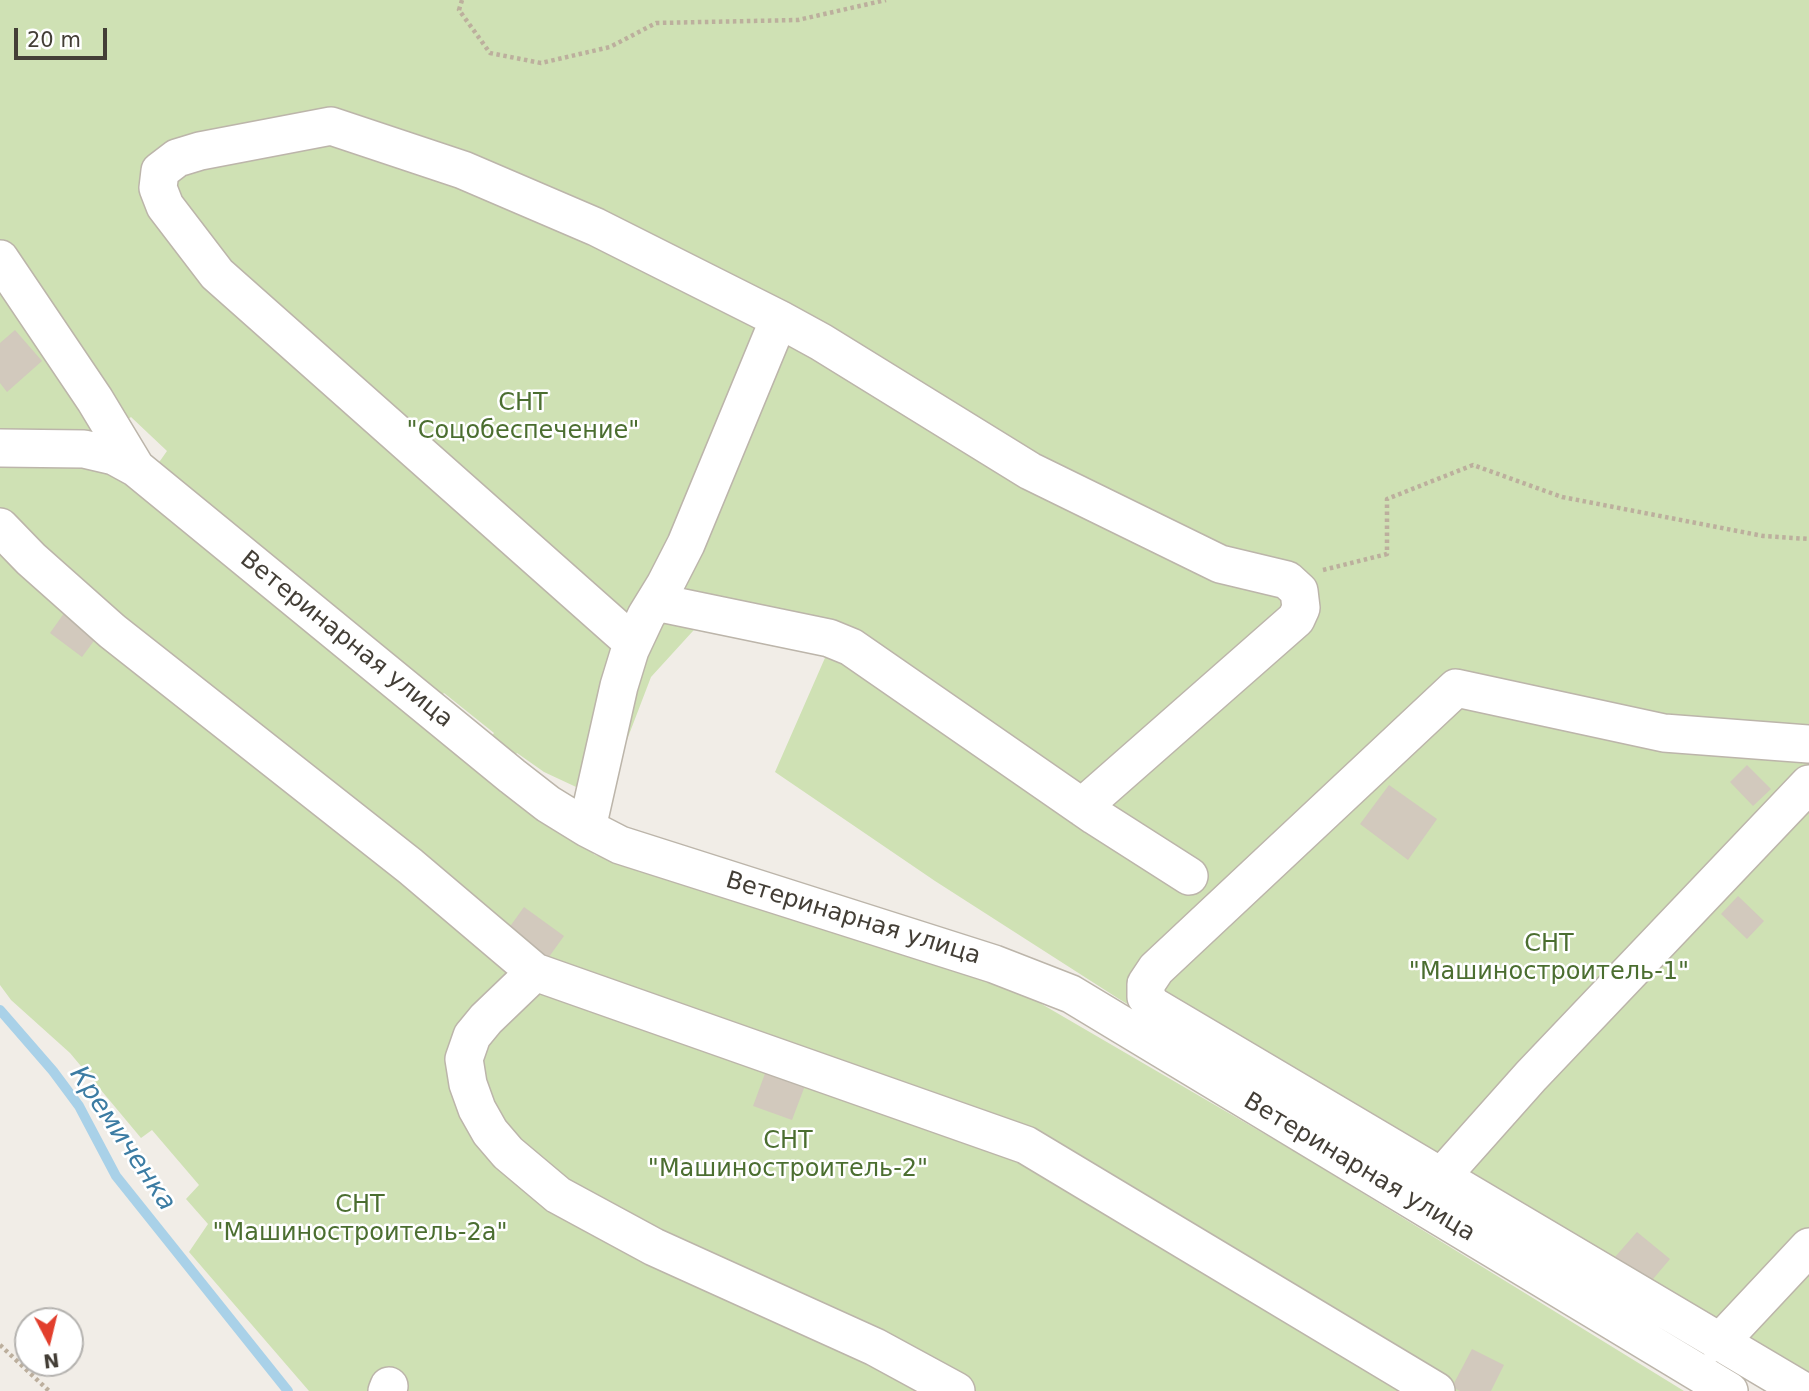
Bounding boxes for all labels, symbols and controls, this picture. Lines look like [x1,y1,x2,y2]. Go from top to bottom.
scale bar [18,14,110,58]
text: 20 m [27,28,81,52]
park label: СНТ "Соцобеспечение" [407,390,639,446]
street label: Ветеринарная улица [234,545,458,735]
street label: Ветеринарная улица [722,866,984,972]
park label: СНТ "Машиностроитель-1" [1409,931,1689,987]
water label: Кремиченка [62,1061,182,1217]
street label: Ветеринарная улица [1238,1087,1480,1249]
park label: СНТ "Машиностроитель-2" [648,1128,928,1184]
park label: СНТ "Машиностроитель-2а" [213,1192,507,1248]
north arrow [14,1307,84,1377]
text: N [42,1349,61,1373]

